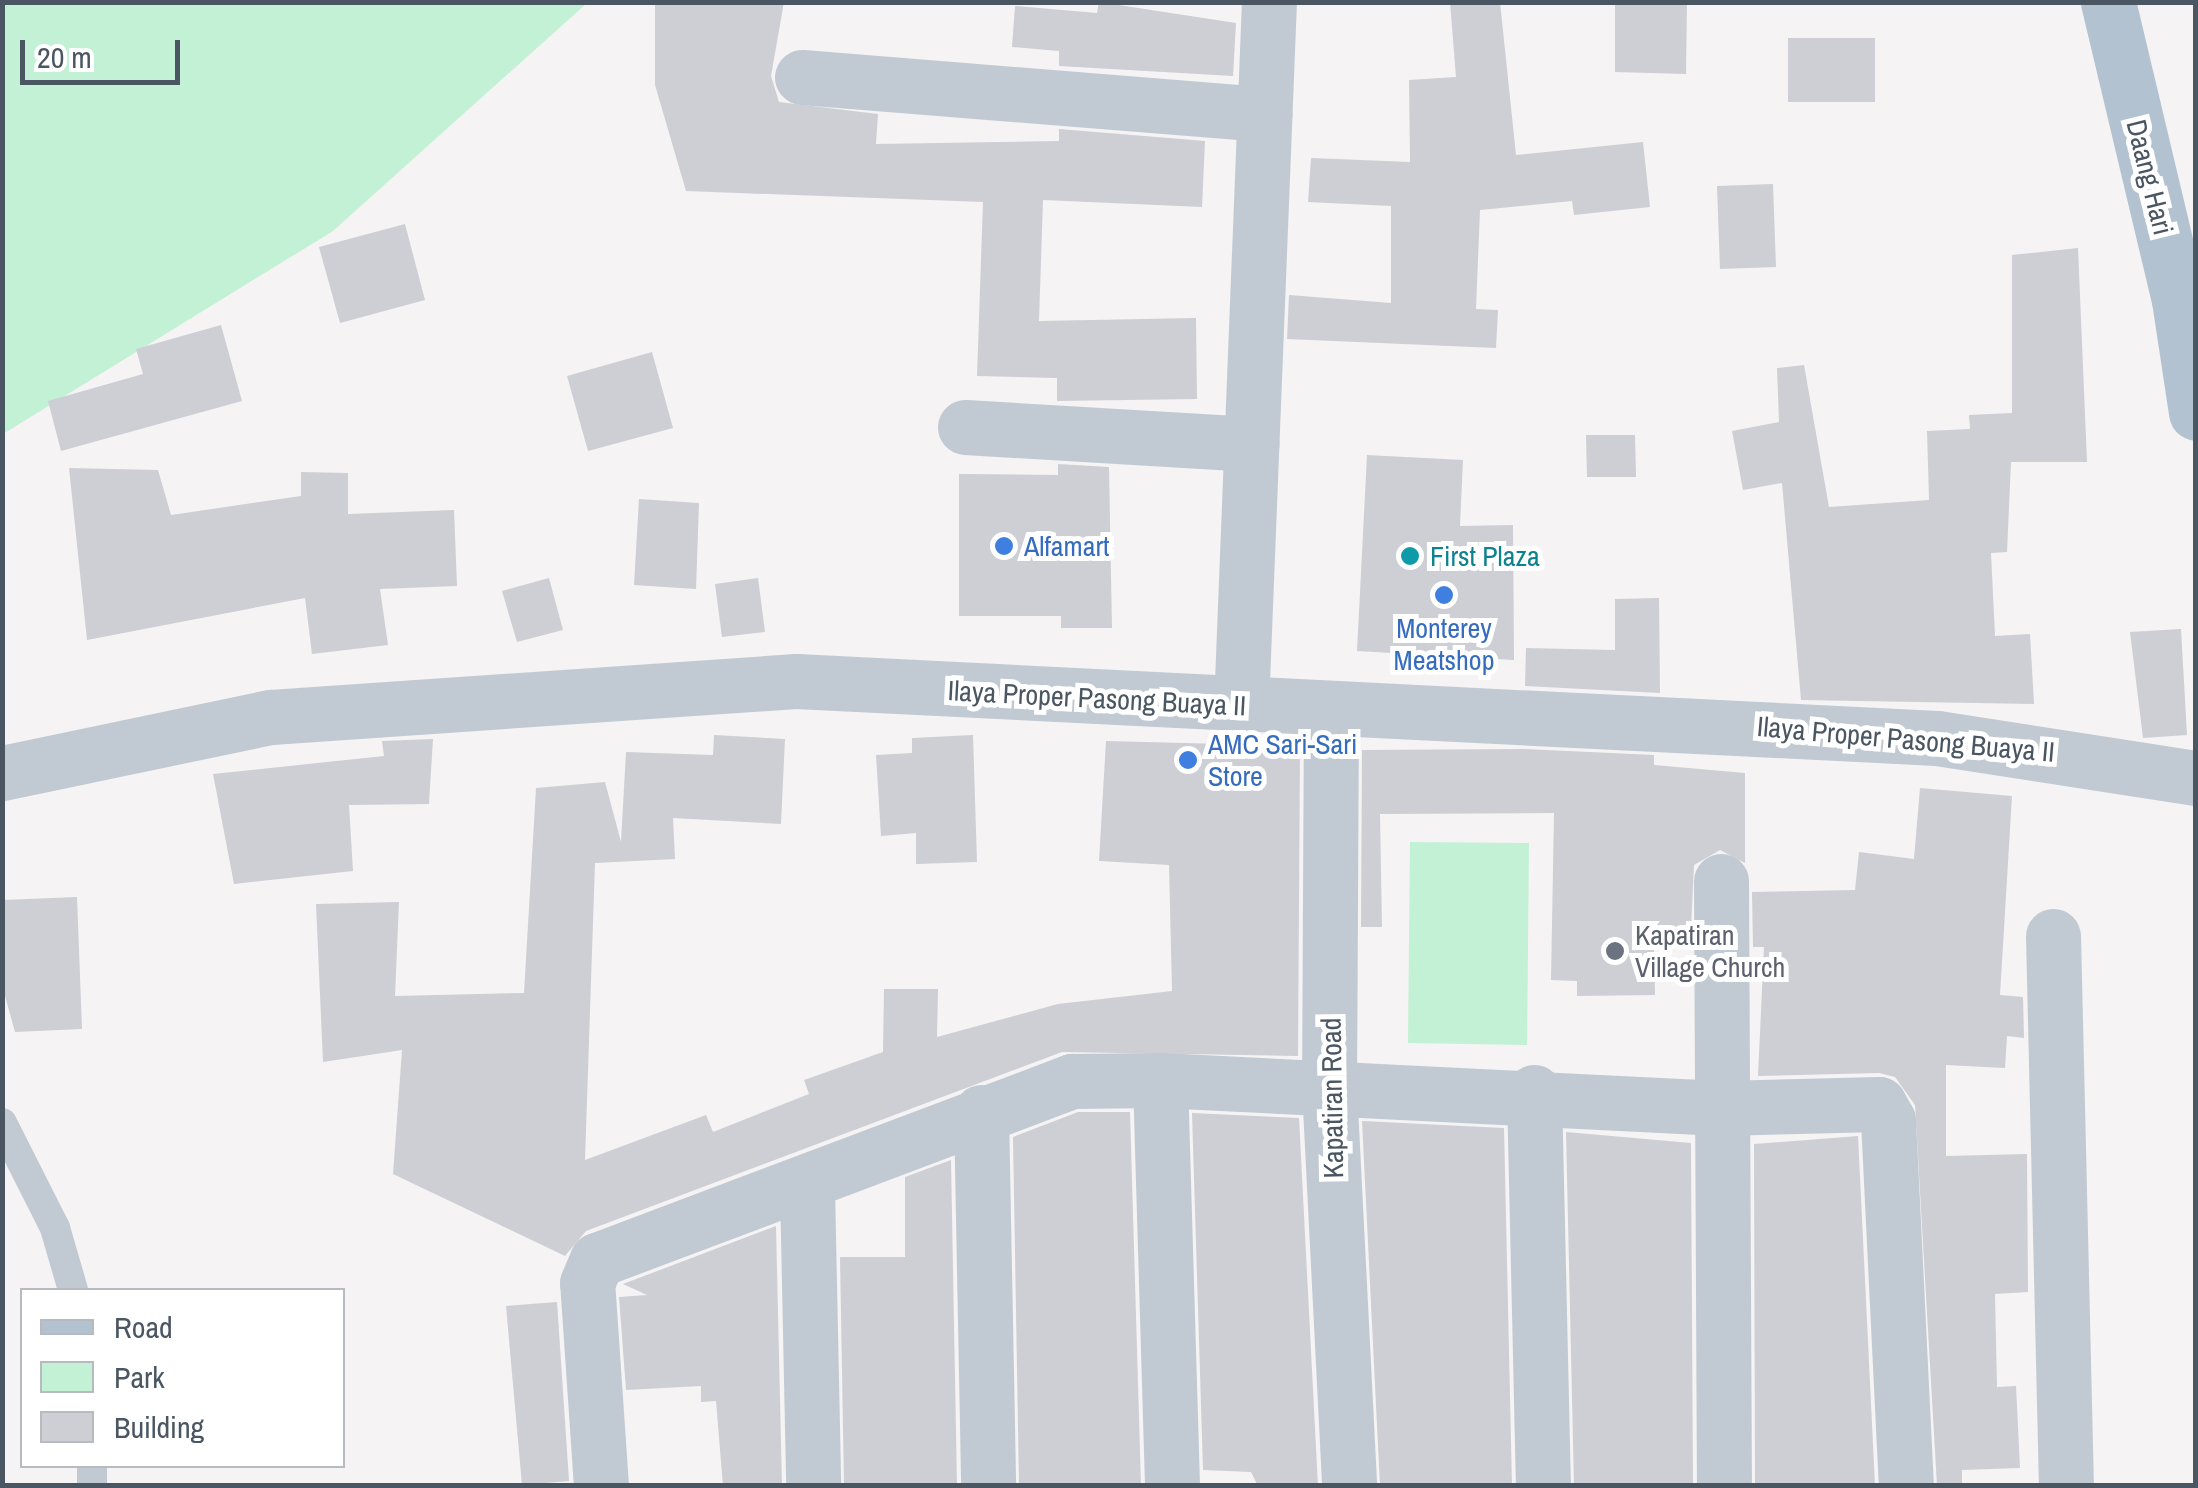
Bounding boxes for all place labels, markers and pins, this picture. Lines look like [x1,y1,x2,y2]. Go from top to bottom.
place label: Alfamart [1024,529,1109,563]
marker: Alfamart [993,535,1015,557]
place label: First Plaza [1430,539,1540,573]
marker: First Plaza [1399,545,1421,567]
marker: Monterey Meatshop [1433,584,1455,606]
place label: Monterey Meatshop [1394,611,1494,677]
place label: AMC Sari-Sari Store [1208,727,1357,793]
marker: AMC Sari-Sari Store [1177,749,1199,771]
place label: Kapatiran Village Church [1635,918,1785,984]
marker: Kapatiran Village Church [1604,940,1626,962]

